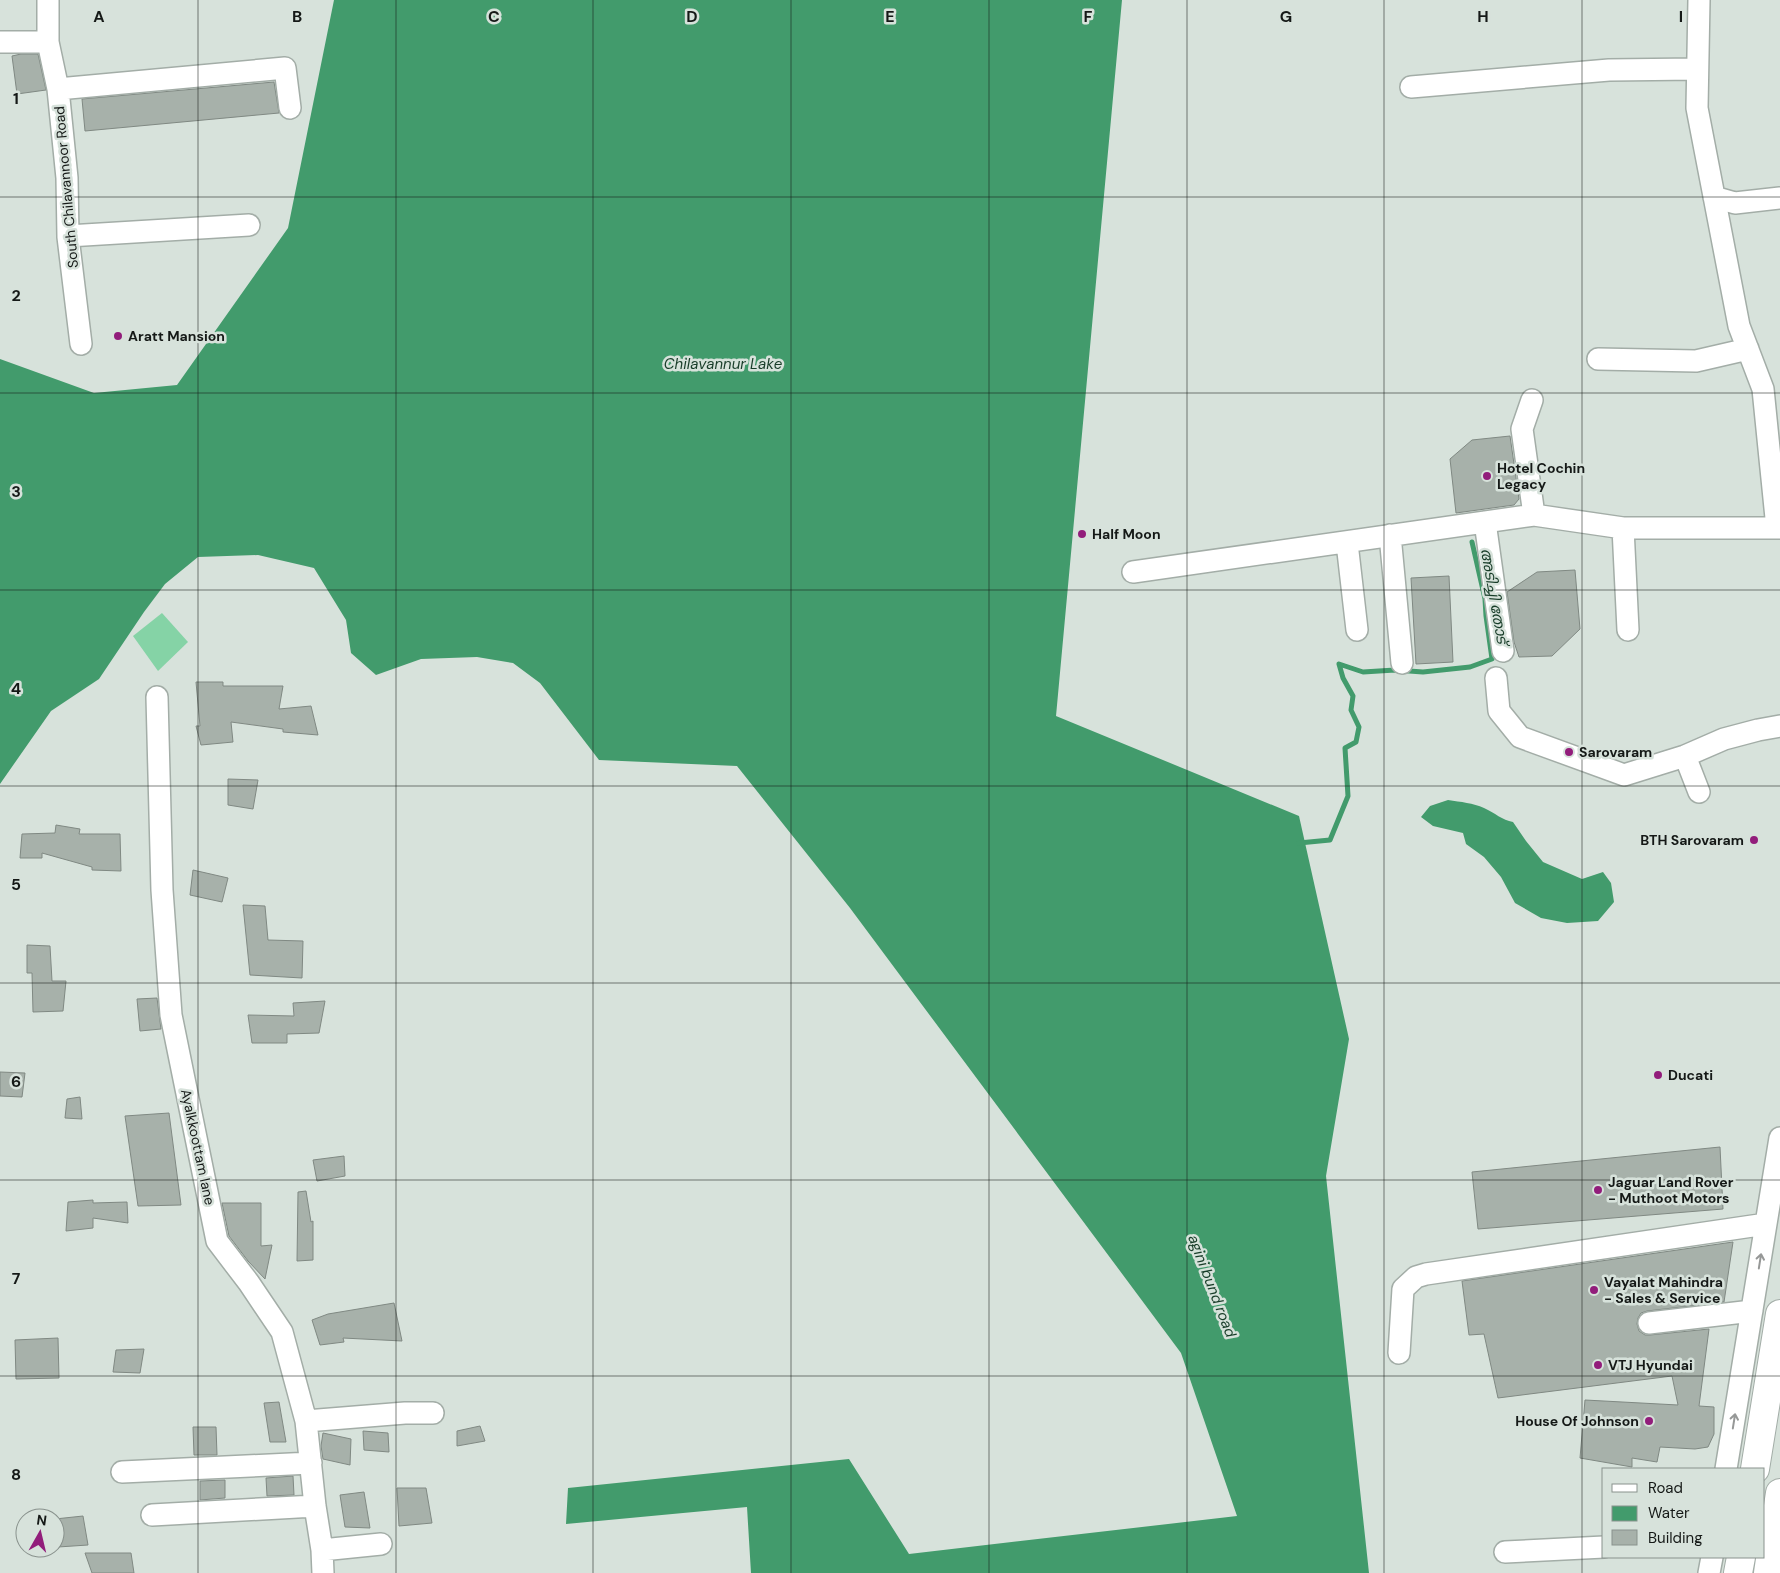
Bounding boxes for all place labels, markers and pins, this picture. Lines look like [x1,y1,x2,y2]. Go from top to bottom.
place label: Aratt Mansion [128,327,225,345]
marker: Aratt Mansion [112,330,124,342]
place label: Hotel Cochin Legacy [1497,459,1585,493]
marker: Hotel Cochin Legacy [1481,470,1493,482]
place label: Half Moon [1092,525,1161,543]
marker: Half Moon [1076,528,1088,540]
place label: Sarovaram [1579,743,1652,761]
marker: Sarovaram [1563,746,1575,758]
place label: BTH Sarovaram [1640,831,1744,849]
marker: BTH Sarovaram [1748,834,1760,846]
place label: Ducati [1668,1066,1713,1084]
marker: Ducati [1652,1069,1664,1081]
place label: Jaguar Land Rover - Muthoot Motors [1608,1173,1734,1207]
marker: Jaguar Land Rover - Muthoot Motors [1592,1184,1604,1196]
place label: Vayalat Mahindra - Sales & Service [1604,1273,1723,1307]
marker: Vayalat Mahindra - Sales & Service [1588,1284,1600,1296]
place label: VTJ Hyundai [1608,1356,1693,1374]
marker: VTJ Hyundai [1592,1359,1604,1371]
place label: House Of Johnson [1515,1412,1639,1430]
marker: House Of Johnson [1643,1415,1655,1427]

